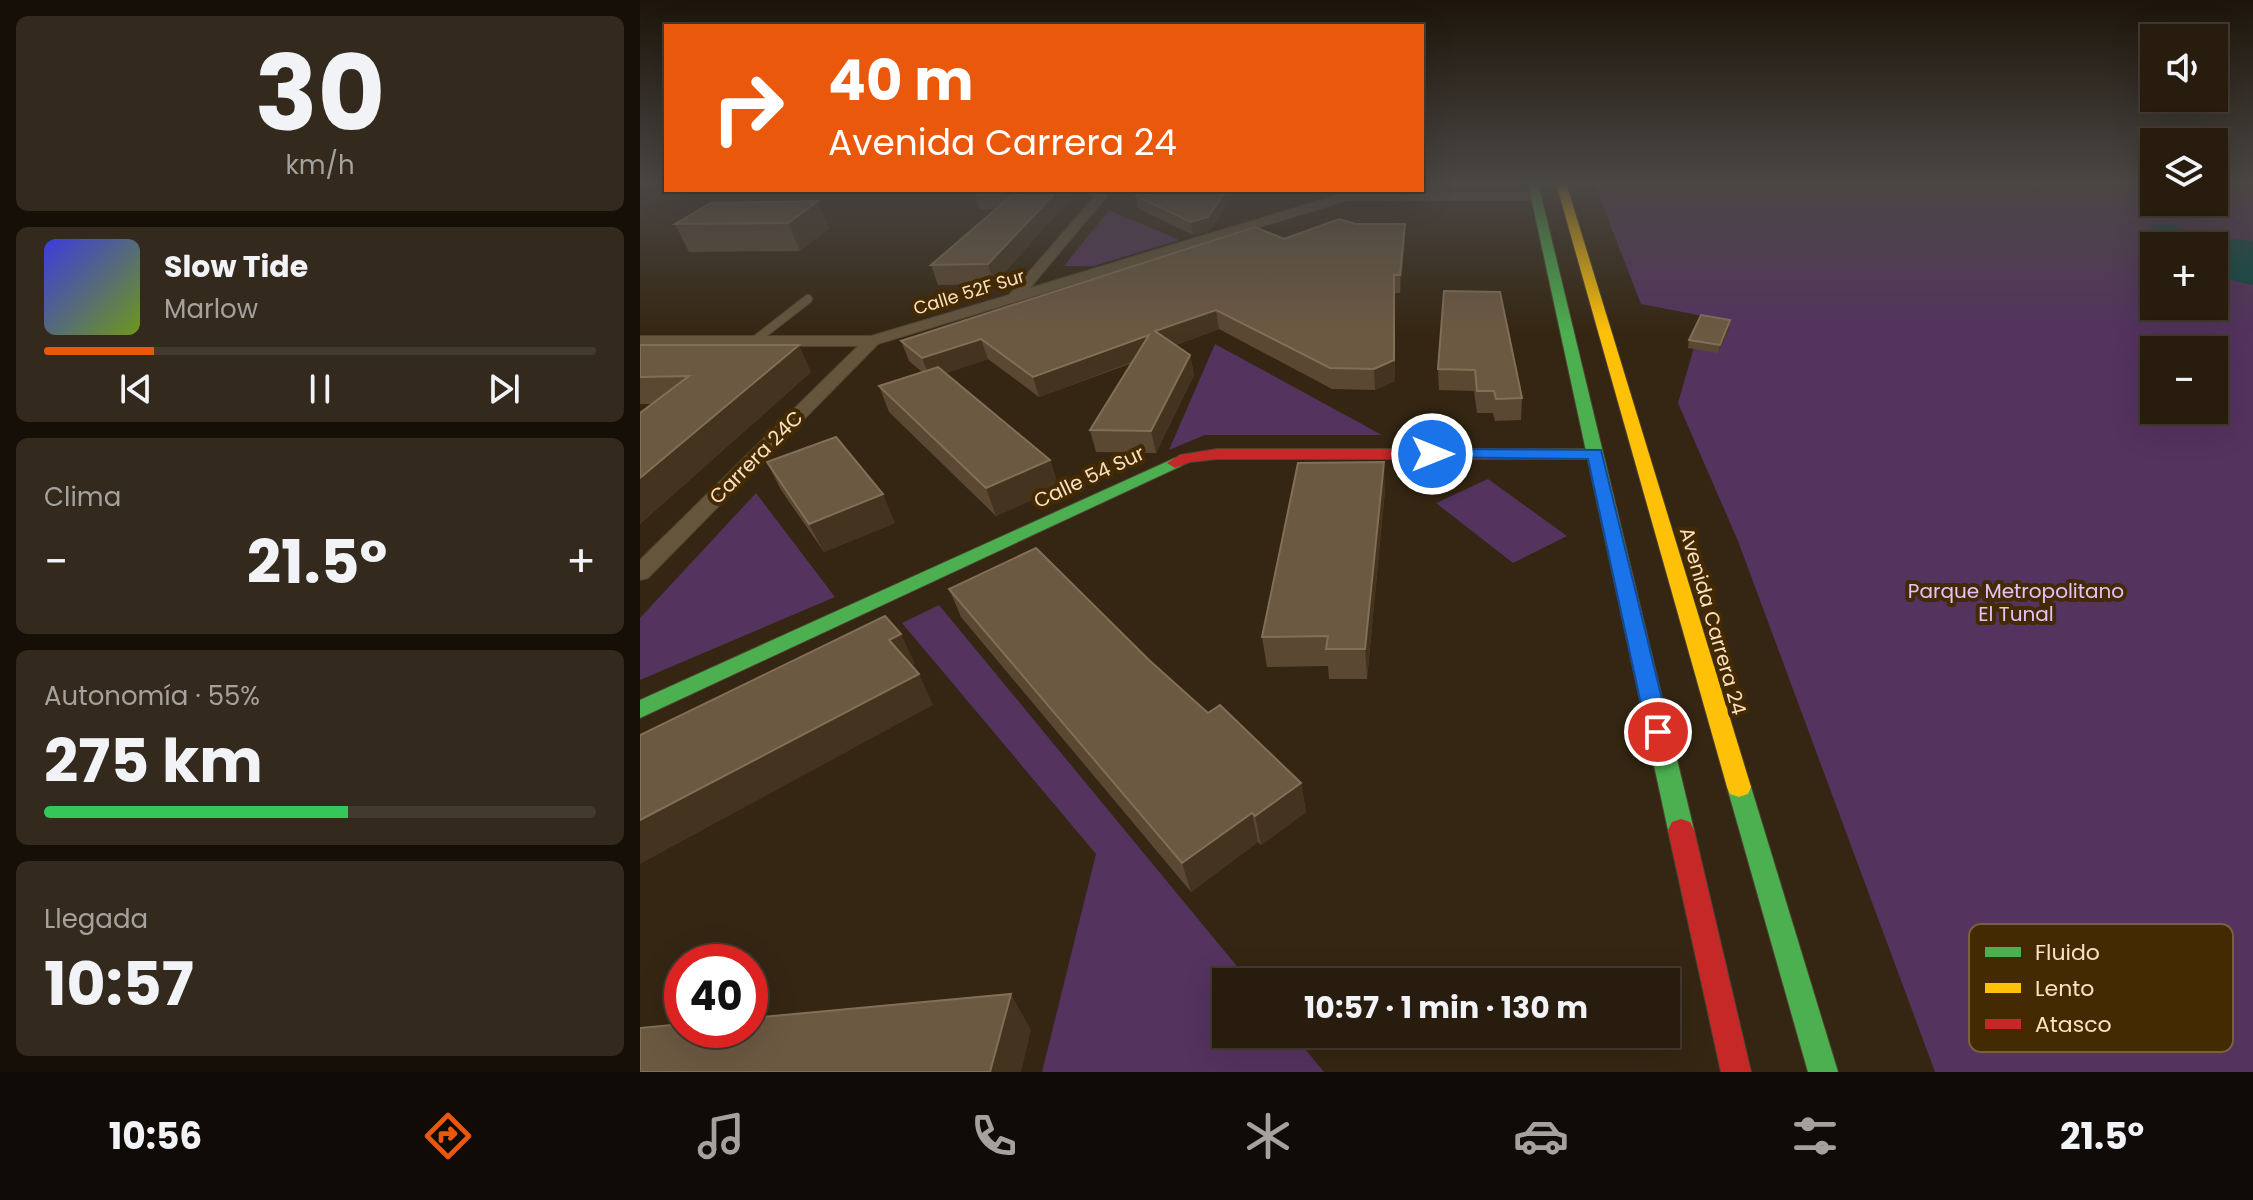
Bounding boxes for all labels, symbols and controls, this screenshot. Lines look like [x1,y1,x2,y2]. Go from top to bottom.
text: 30 [255,21,385,166]
map controls [2140,24,2228,424]
button: sound [2140,24,2228,112]
text: 40 m [828,41,974,120]
icon: right [696,56,800,160]
text: Avenida Carrera 24 [828,117,1177,168]
button: layers [2140,128,2228,216]
text: km/h [285,147,355,183]
button: + [2140,232,2228,320]
text: Slow Tide [164,245,308,288]
street label: Calle 52F Sur [910,263,1028,321]
text: Marlow [164,291,258,327]
button: − [2140,336,2228,424]
icon: previous [114,367,158,411]
icon: pause [298,367,342,411]
icon: next [482,367,526,411]
street label: Carrera 24C [703,404,809,510]
position arrow [1390,412,1474,496]
street label: Calle 54 Sur [1029,439,1149,515]
text: Clima [44,479,121,515]
text: 21.5° [247,520,387,604]
street label: Avenida Carrera 24 [1673,524,1753,718]
text: − [44,531,68,592]
text: + [566,531,596,592]
park label: Parque Metropolitano El Tunal [1908,577,2124,628]
text: Autonomía · 55% [44,678,260,714]
pin [1624,698,1692,766]
icon: arrive [1636,710,1680,754]
text: 275 km [44,719,263,803]
text: Llegada [44,901,148,937]
legend [1969,924,2233,1052]
text: Fluido [2035,937,2100,968]
text: 10:57 [44,942,194,1026]
speed limit sign: 40 [664,944,768,1048]
text: Lento [2035,973,2094,1004]
text: 10:57 · 1 min · 130 m [1304,986,1588,1029]
text: Atasco [2035,1009,2112,1040]
icon: directions [420,1108,476,1164]
icon: music [693,1108,749,1164]
icon: phone [966,1108,1022,1164]
icon: climate [1240,1108,1296,1164]
icon: car [1513,1108,1569,1164]
icon: filters [1787,1108,1843,1164]
text: 10:56 [109,1111,202,1162]
text: 21.5° [2060,1111,2144,1162]

